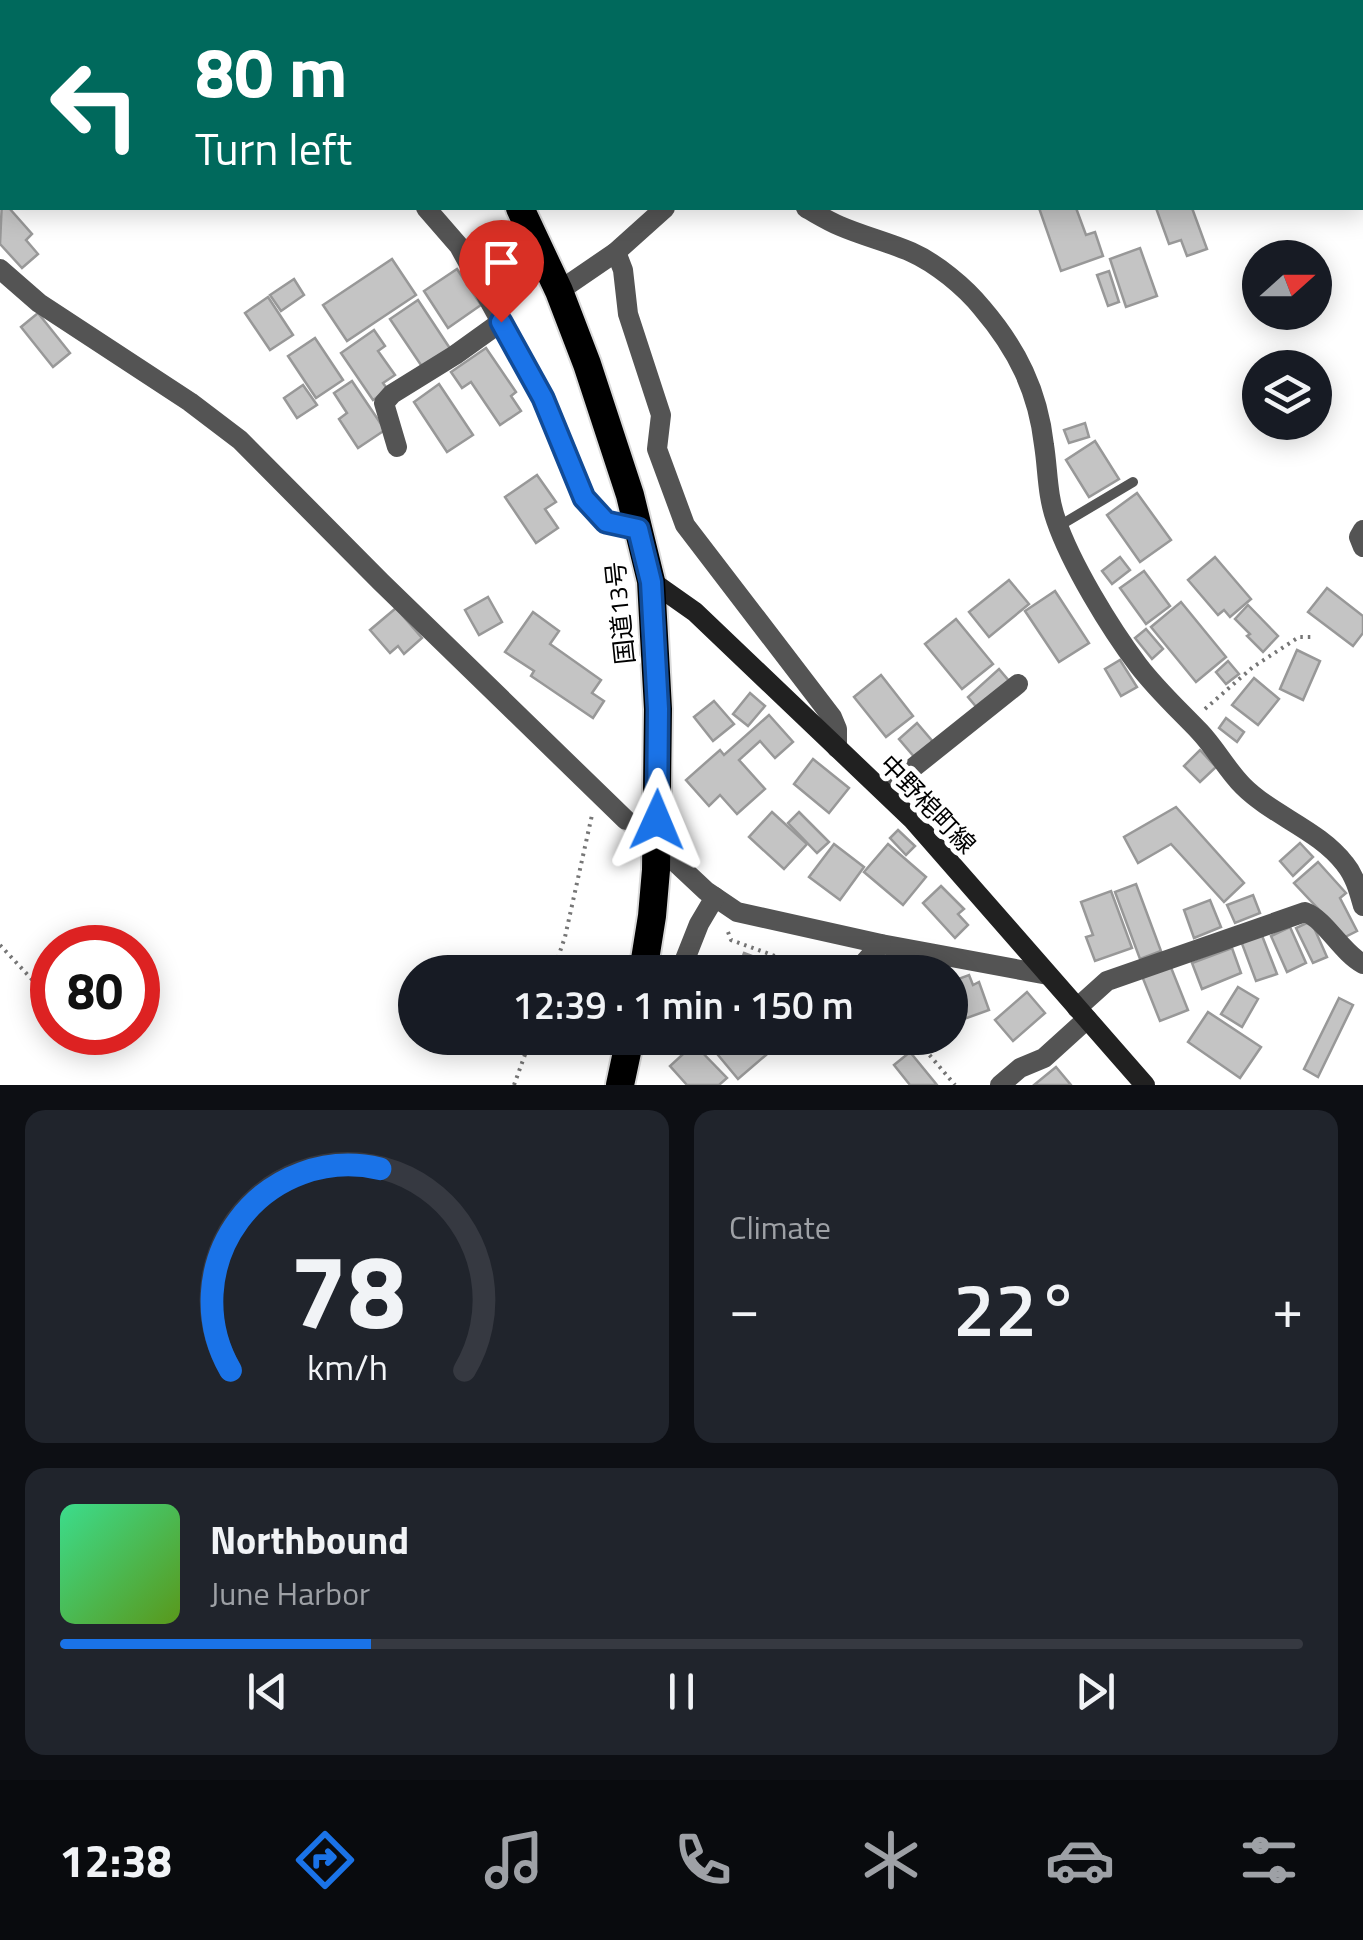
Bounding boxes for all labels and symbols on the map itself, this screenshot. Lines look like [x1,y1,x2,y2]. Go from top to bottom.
pin [459,220,544,323]
north arrow [1242,240,1332,330]
street label: 国道13号 [596,560,644,666]
street label: 中野梍町線 [871,746,985,862]
position arrow [605,768,709,872]
speed limit sign: 80 [30,925,160,1055]

